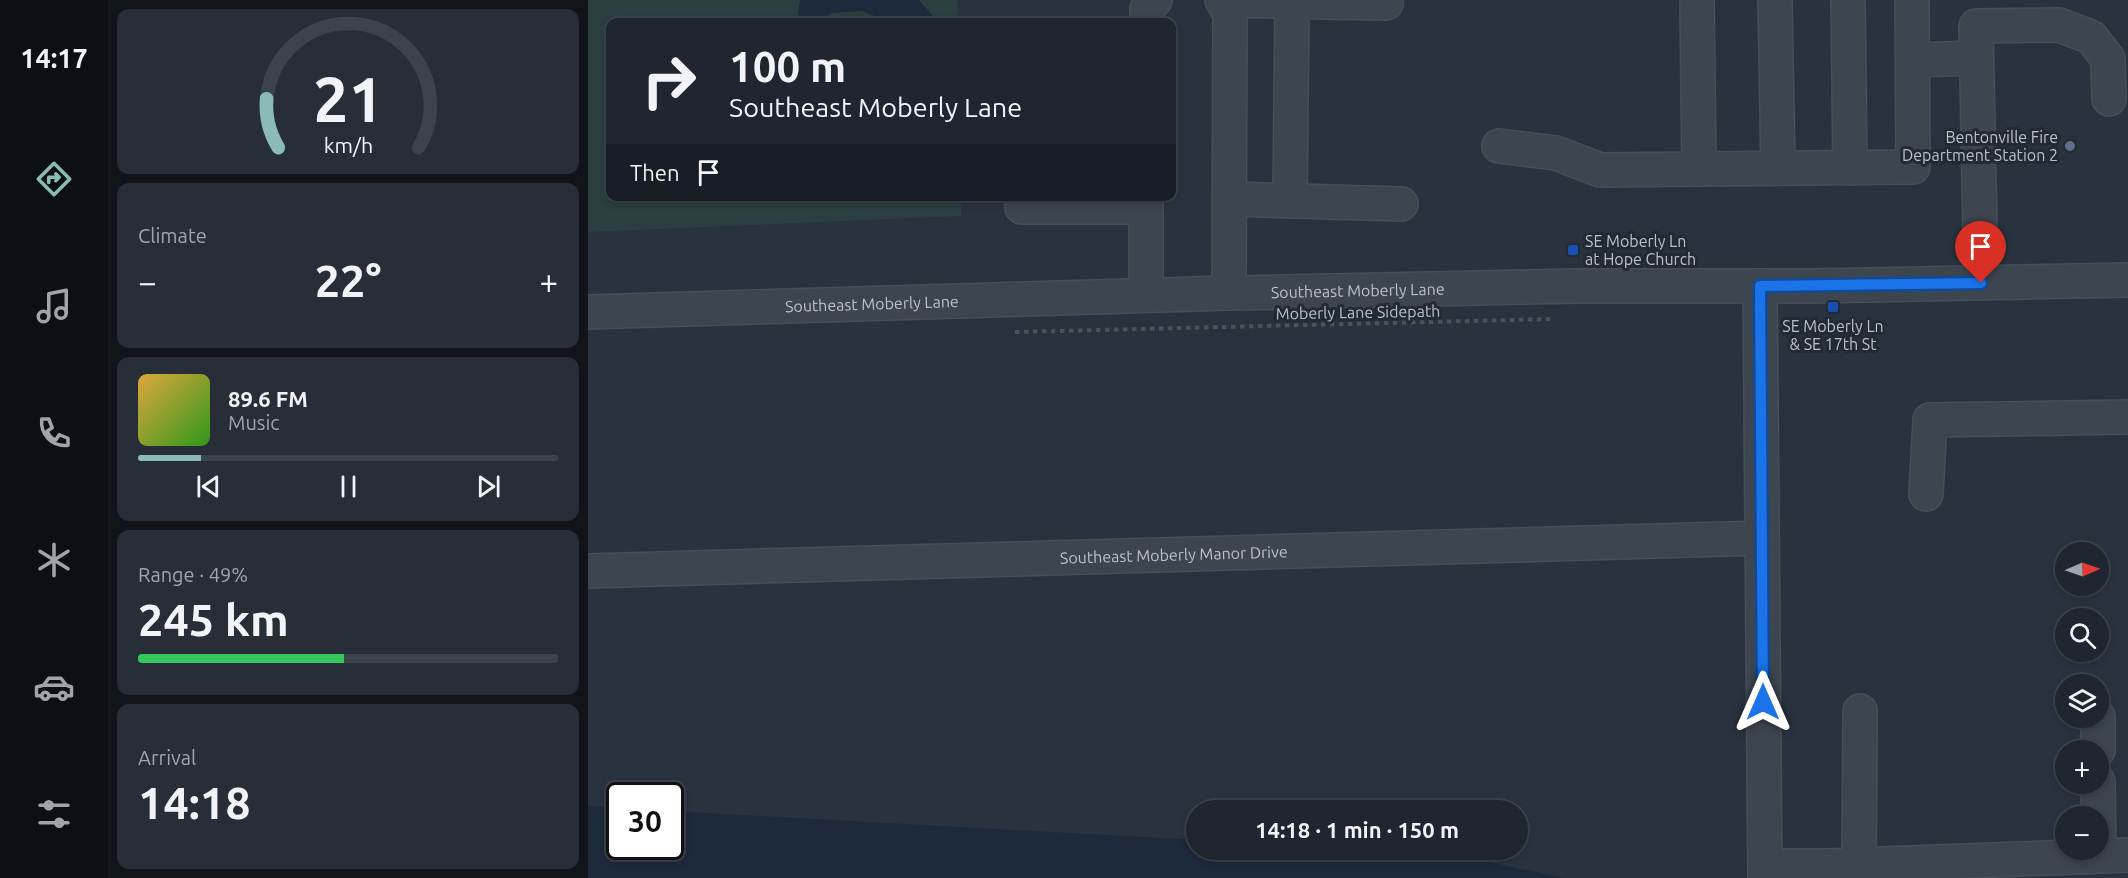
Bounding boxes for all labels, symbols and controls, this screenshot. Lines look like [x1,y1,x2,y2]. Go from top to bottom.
icon: right [630,42,708,120]
text: 14:17 [20,43,88,73]
text: 100 m [729,43,846,90]
text: 21 [313,65,383,135]
text: Southeast Moberly Lane [729,92,1022,122]
place label: Bentonville Fire Department Station 2 [1902,128,2058,164]
text: km/h [323,134,373,158]
marker: Bentonville Fire Department Station 2 [2063,139,2077,153]
icon: arrive [692,156,725,189]
icon: directions [33,158,75,200]
text: Then [630,160,680,185]
pin [1955,221,2006,283]
text: Climate [138,224,207,247]
icon: arrive [1964,230,1997,263]
place label: SE Moberly Ln at Hope Church [1585,232,1696,268]
marker: SE Moberly Ln at Hope Church [1566,243,1580,257]
text: 22° [315,255,381,306]
text: − [138,263,157,300]
text: + [539,263,558,300]
street label: Southeast Moberly Lane [1271,280,1445,301]
icon: music [33,285,75,327]
street label: Southeast Moberly Lane [785,292,959,315]
marker: SE Moberly Ln & SE 17th St [1826,300,1840,314]
street label: Moberly Lane Sidepath [1276,302,1440,322]
place label: SE Moberly Ln & SE 17th St [1782,317,1884,353]
text: 89.6 FM [228,386,308,411]
text: Music [228,411,280,434]
icon: phone [33,412,75,454]
icon: previous [192,470,225,503]
icon: pause [332,470,365,503]
icon: next [472,470,505,503]
icon: climate [33,539,75,581]
street label: Southeast Moberly Manor Drive [1060,542,1288,567]
north arrow [2055,542,2109,596]
map controls [2055,542,2109,860]
text: Range · 49% [138,563,248,586]
text: 245 km [138,594,289,645]
button: search [2055,608,2109,662]
icon: car [33,666,75,708]
position arrow [1731,670,1795,734]
button: layers [2055,674,2109,728]
button: + [2055,740,2109,794]
text: Arrival [138,746,196,769]
text: 14:18 [138,777,251,828]
speed limit sign: 30 [606,782,684,860]
icon: filters [33,793,75,835]
button: − [2055,806,2109,860]
text: 14:18 · 1 min · 150 m [1255,817,1459,842]

